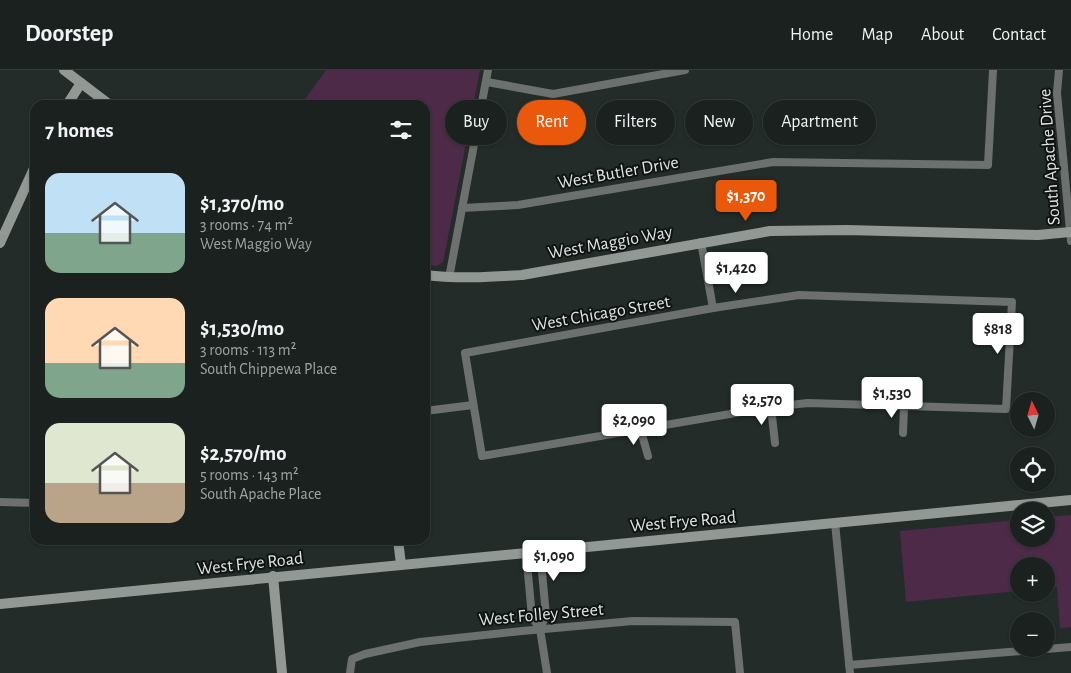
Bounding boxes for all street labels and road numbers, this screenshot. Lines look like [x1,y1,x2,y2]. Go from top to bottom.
street label: South Apache Drive [1036,88,1064,226]
street label: West Butler Drive [556,153,680,192]
street label: West Maggio Way [547,223,674,263]
street label: West Chicago Street [531,293,672,335]
street label: West Frye Road [629,508,737,536]
street label: West Frye Road [196,549,304,579]
street label: West Folley Street [478,601,604,629]

